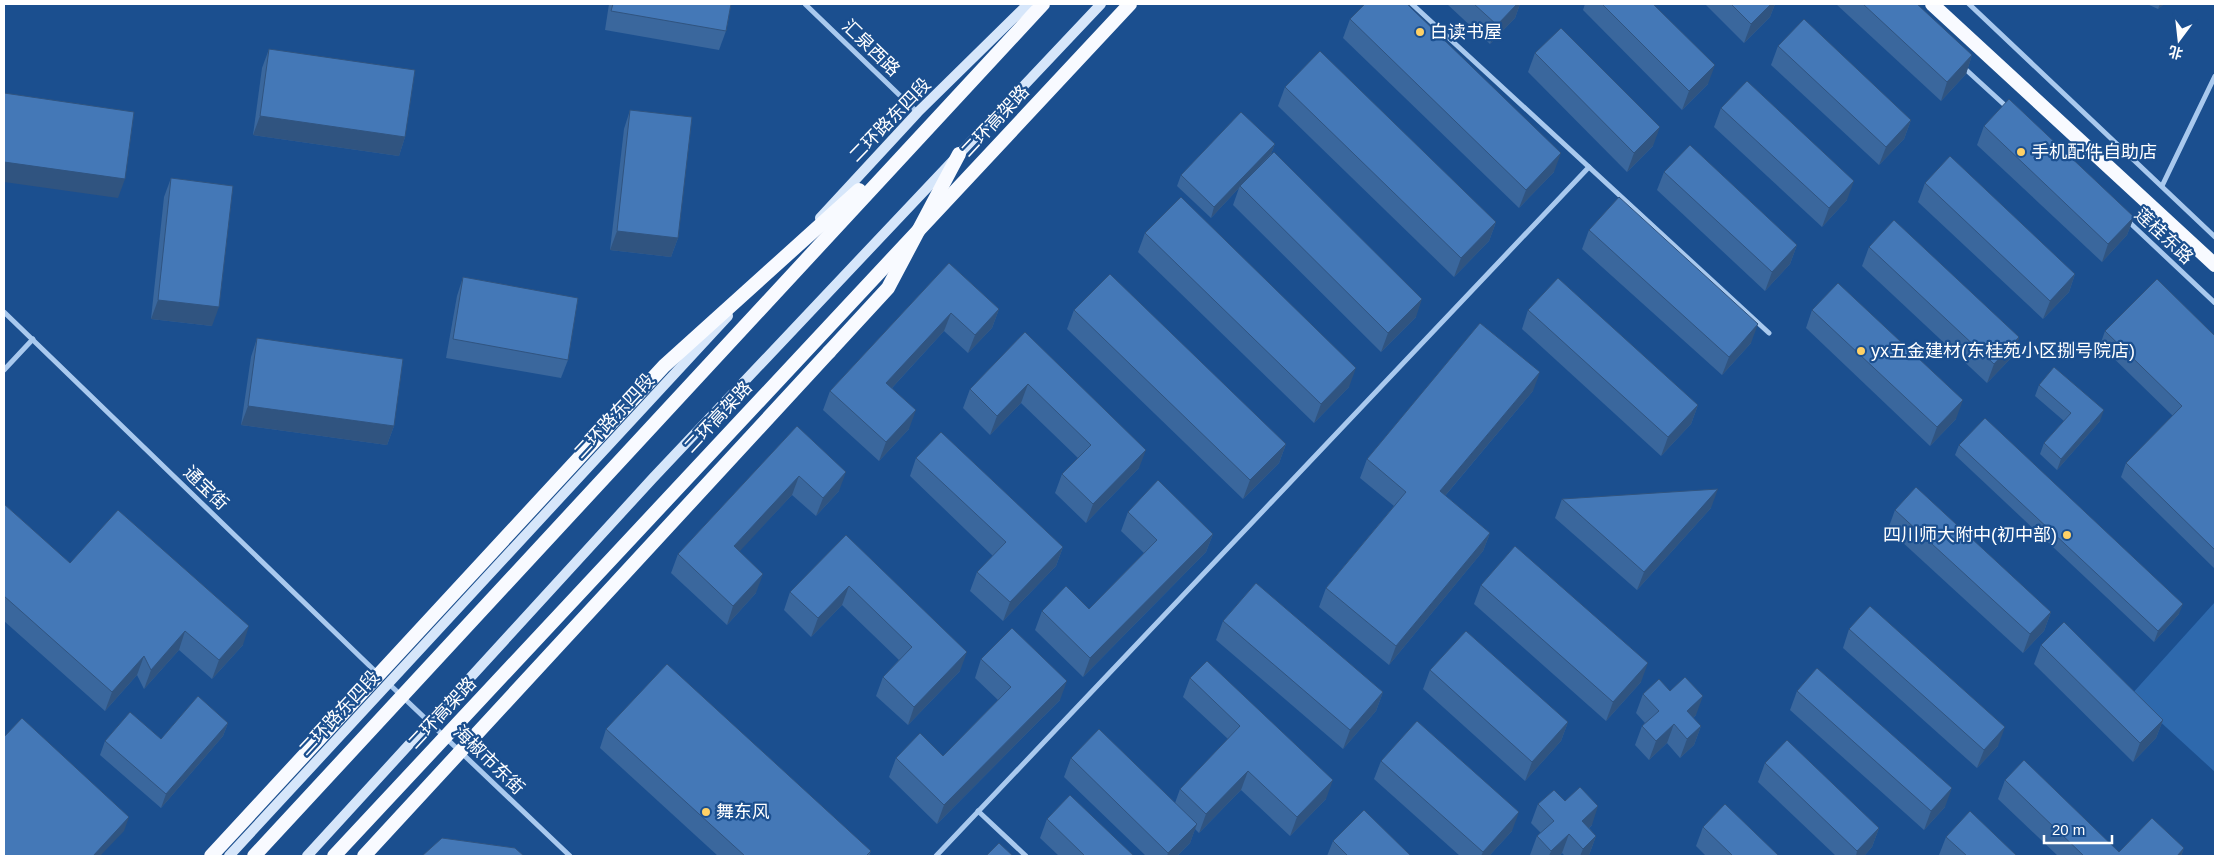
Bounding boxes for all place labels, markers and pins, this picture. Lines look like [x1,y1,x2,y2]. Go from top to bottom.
place label: 白读书屋 [1430,22,1502,42]
marker: 白读书屋 [1414,26,1426,38]
place label: 手机配件自助店 [2031,142,2157,162]
marker: 手机配件自助店 [2015,146,2027,158]
place label: yx五金建材(东桂苑小区捌号院店) [1871,341,2135,361]
marker: yx五金建材(东桂苑小区捌号院店) [1855,345,1867,357]
place label: 四川师大附中(初中部) [1883,525,2057,545]
marker: 四川师大附中(初中部) [2061,529,2073,541]
place label: 舞东风 [716,802,770,822]
marker: 舞东风 [700,806,712,818]

